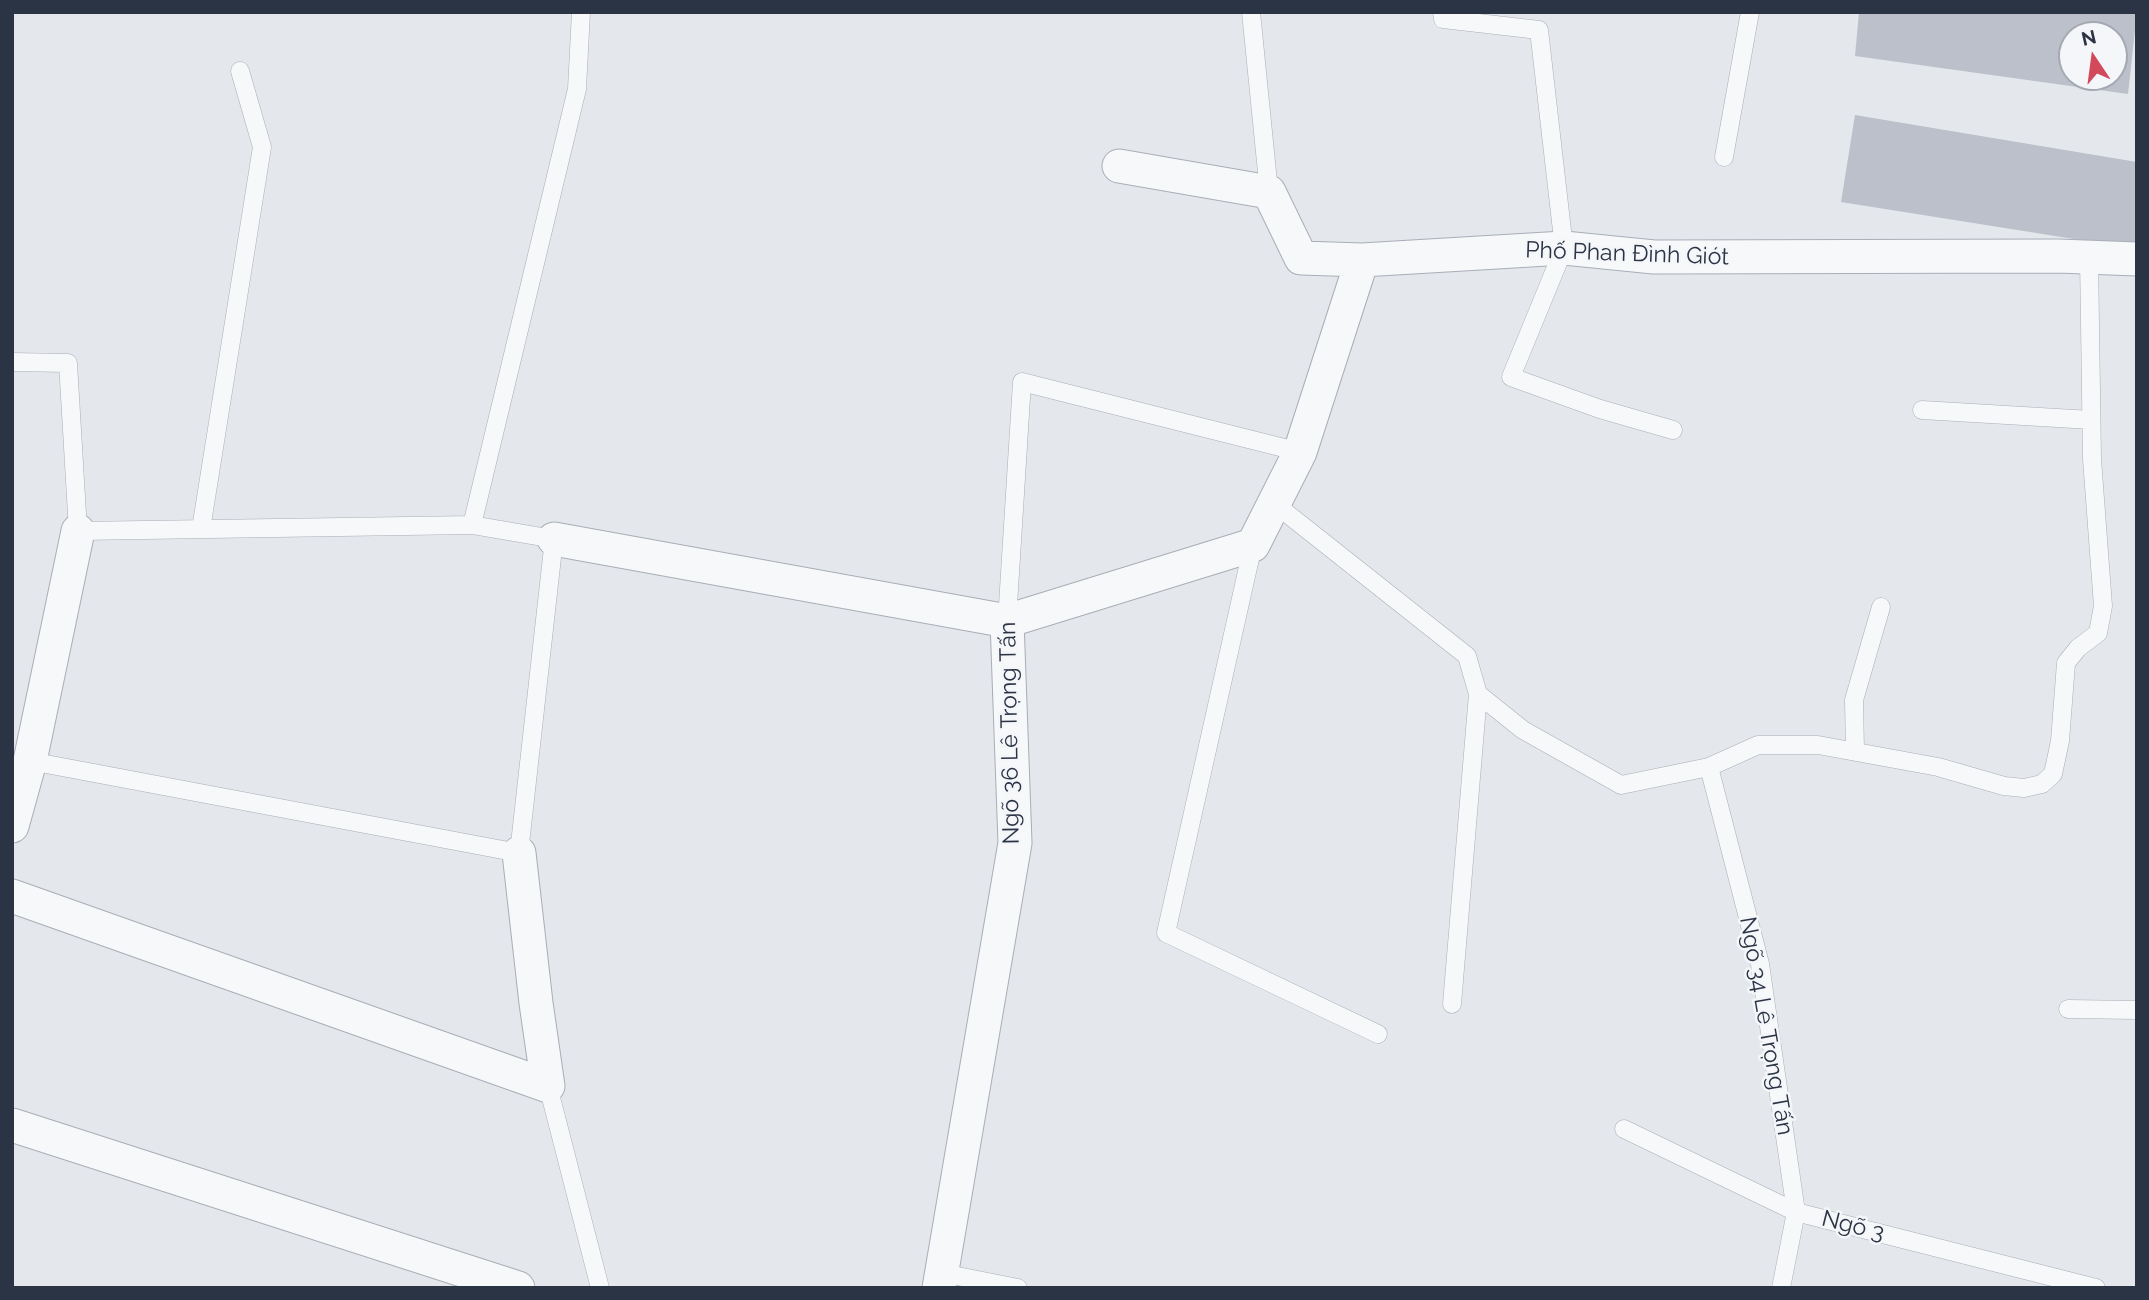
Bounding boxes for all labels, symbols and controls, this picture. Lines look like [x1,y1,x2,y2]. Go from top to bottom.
north arrow [2058,21,2128,91]
text: N [2079,25,2098,50]
street label: Phố Phan Đình Giót [1525,237,1729,271]
street label: Ngõ 36 Lê Trọng Tấn [994,621,1026,845]
street label: Ngõ 34 Lê Trọng Tấn [1733,915,1799,1137]
street label: Ngõ 3 [1819,1205,1887,1247]

